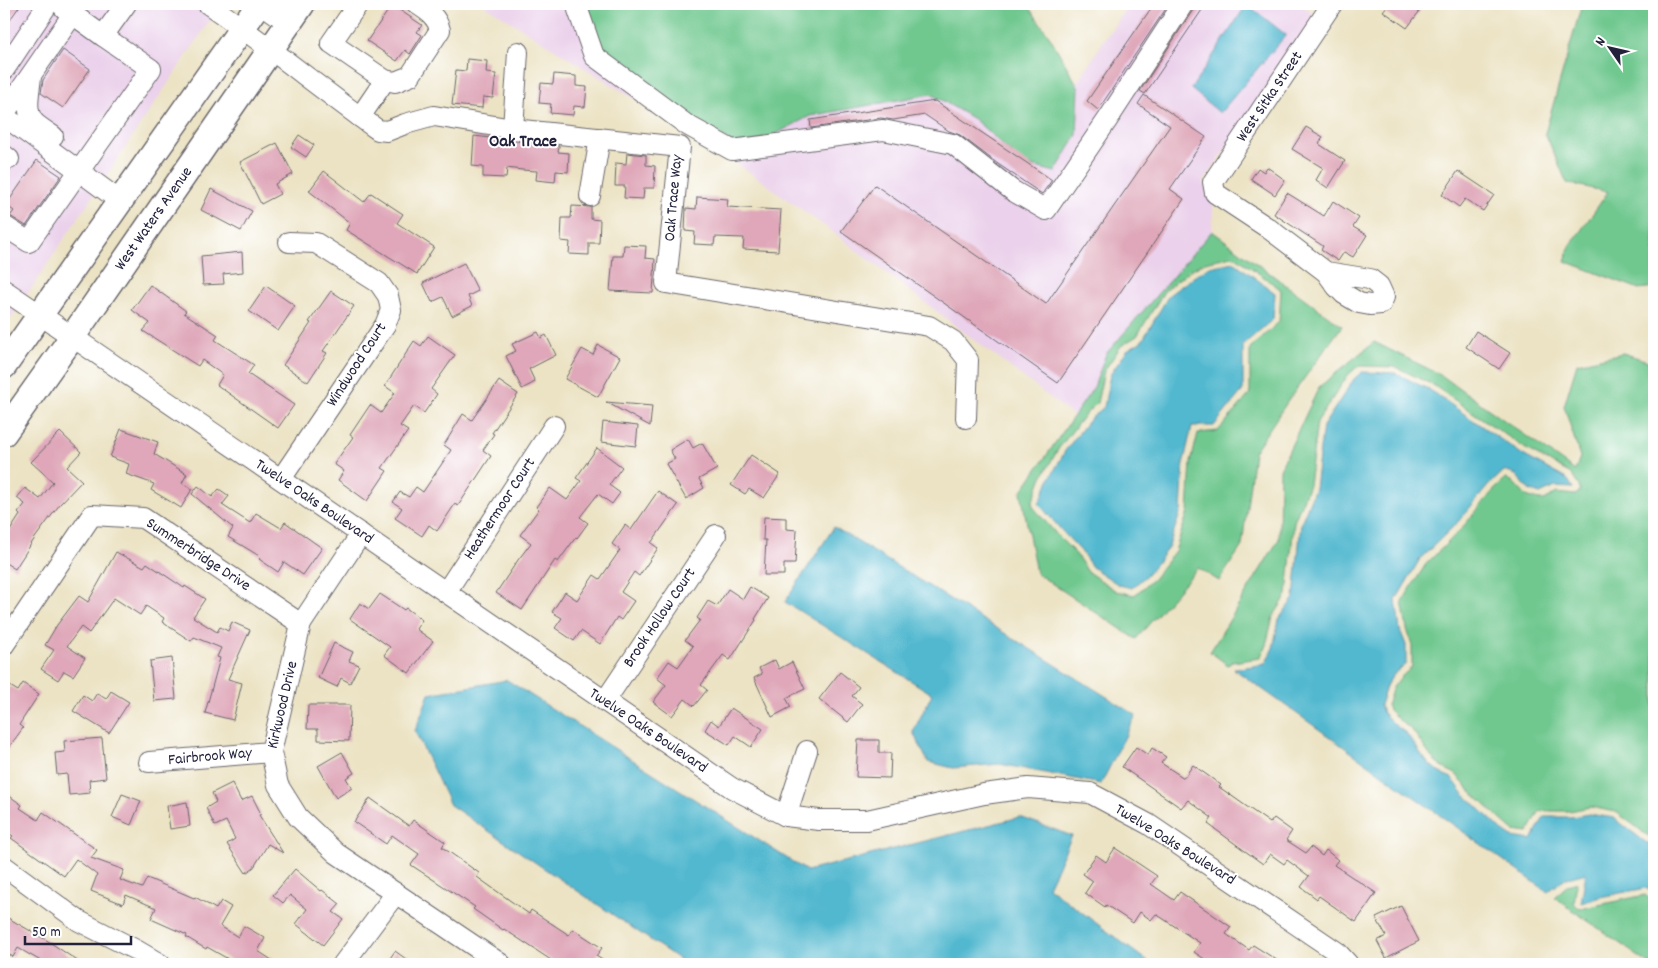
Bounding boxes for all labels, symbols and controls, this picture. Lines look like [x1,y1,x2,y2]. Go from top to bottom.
north arrow [1586,22,1636,72]
text: N [1591,33,1611,50]
street label: West Sitka Street [1231,47,1309,147]
district label: Oak Trace [489,130,557,155]
street label: Oak Trace Way [659,153,689,242]
street label: West Waters Avenue [110,162,198,276]
street label: Windwood Court [321,318,393,412]
street label: Heathermoor Court [458,453,542,565]
street label: Twelve Oaks Boulevard [250,454,378,550]
street label: Summerbridge Drive [141,512,255,598]
street label: Brook Hollow Court [618,564,702,672]
street label: Kirkwood Drive [262,659,304,751]
street label: Twelve Oaks Boulevard [584,683,712,779]
street label: Fairbrook Way [167,742,253,772]
street label: Twelve Oaks Boulevard [1110,799,1240,891]
scale bar [25,913,131,945]
text: 50 m [32,922,61,944]

